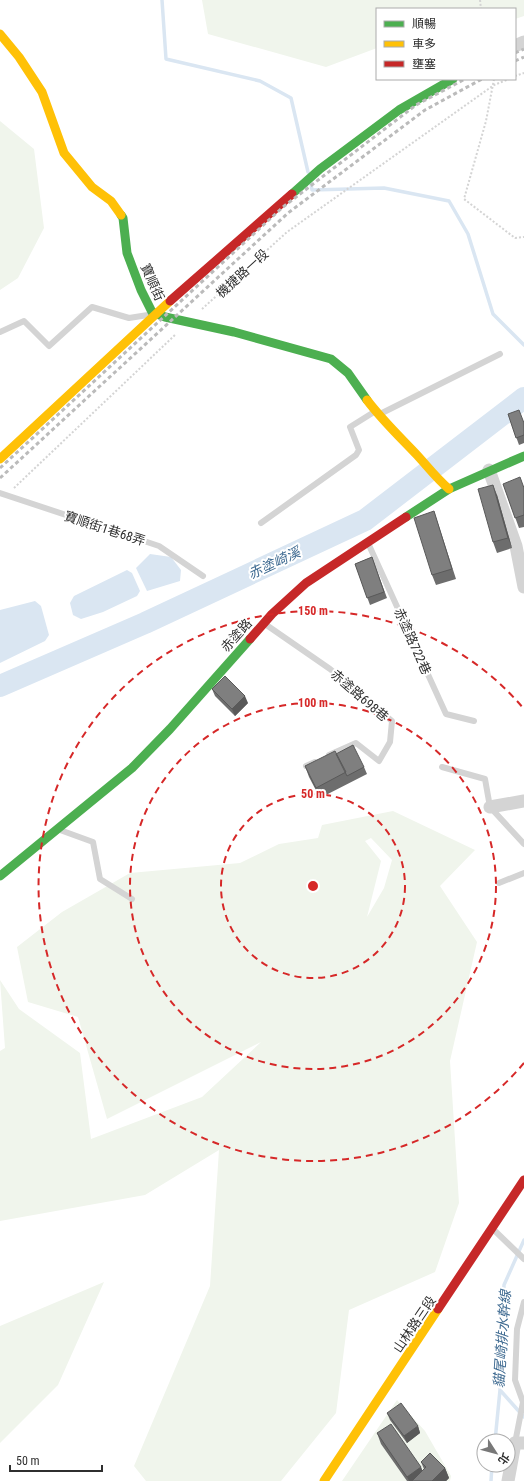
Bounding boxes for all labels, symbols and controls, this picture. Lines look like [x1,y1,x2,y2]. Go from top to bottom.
legend [376,8,516,80]
text: 順暢 [412,17,436,31]
text: 車多 [412,37,436,51]
text: 壅塞 [412,57,436,71]
street label: 機捷路一段 [213,246,272,301]
street label: 寶順街 [138,261,167,303]
street label: 寶順街1巷68弄 [62,508,147,549]
water label: 赤塗崎溪 [245,543,305,582]
text: 150 m [298,604,328,618]
street label: 赤塗路722巷 [391,606,434,677]
street label: 赤塗路 [218,616,255,655]
street label: 赤塗路698巷 [328,666,391,724]
text: 100 m [298,696,328,710]
text: 50 m [301,787,325,801]
centre of rings [306,879,320,893]
water label: 貓尾崎排水幹線 [491,1288,514,1388]
street label: 山林路三段 [390,1293,439,1355]
north arrow [476,1433,516,1473]
scale bar [10,1447,102,1473]
text: 北 [495,1450,512,1467]
text: 50 m [16,1454,40,1468]

